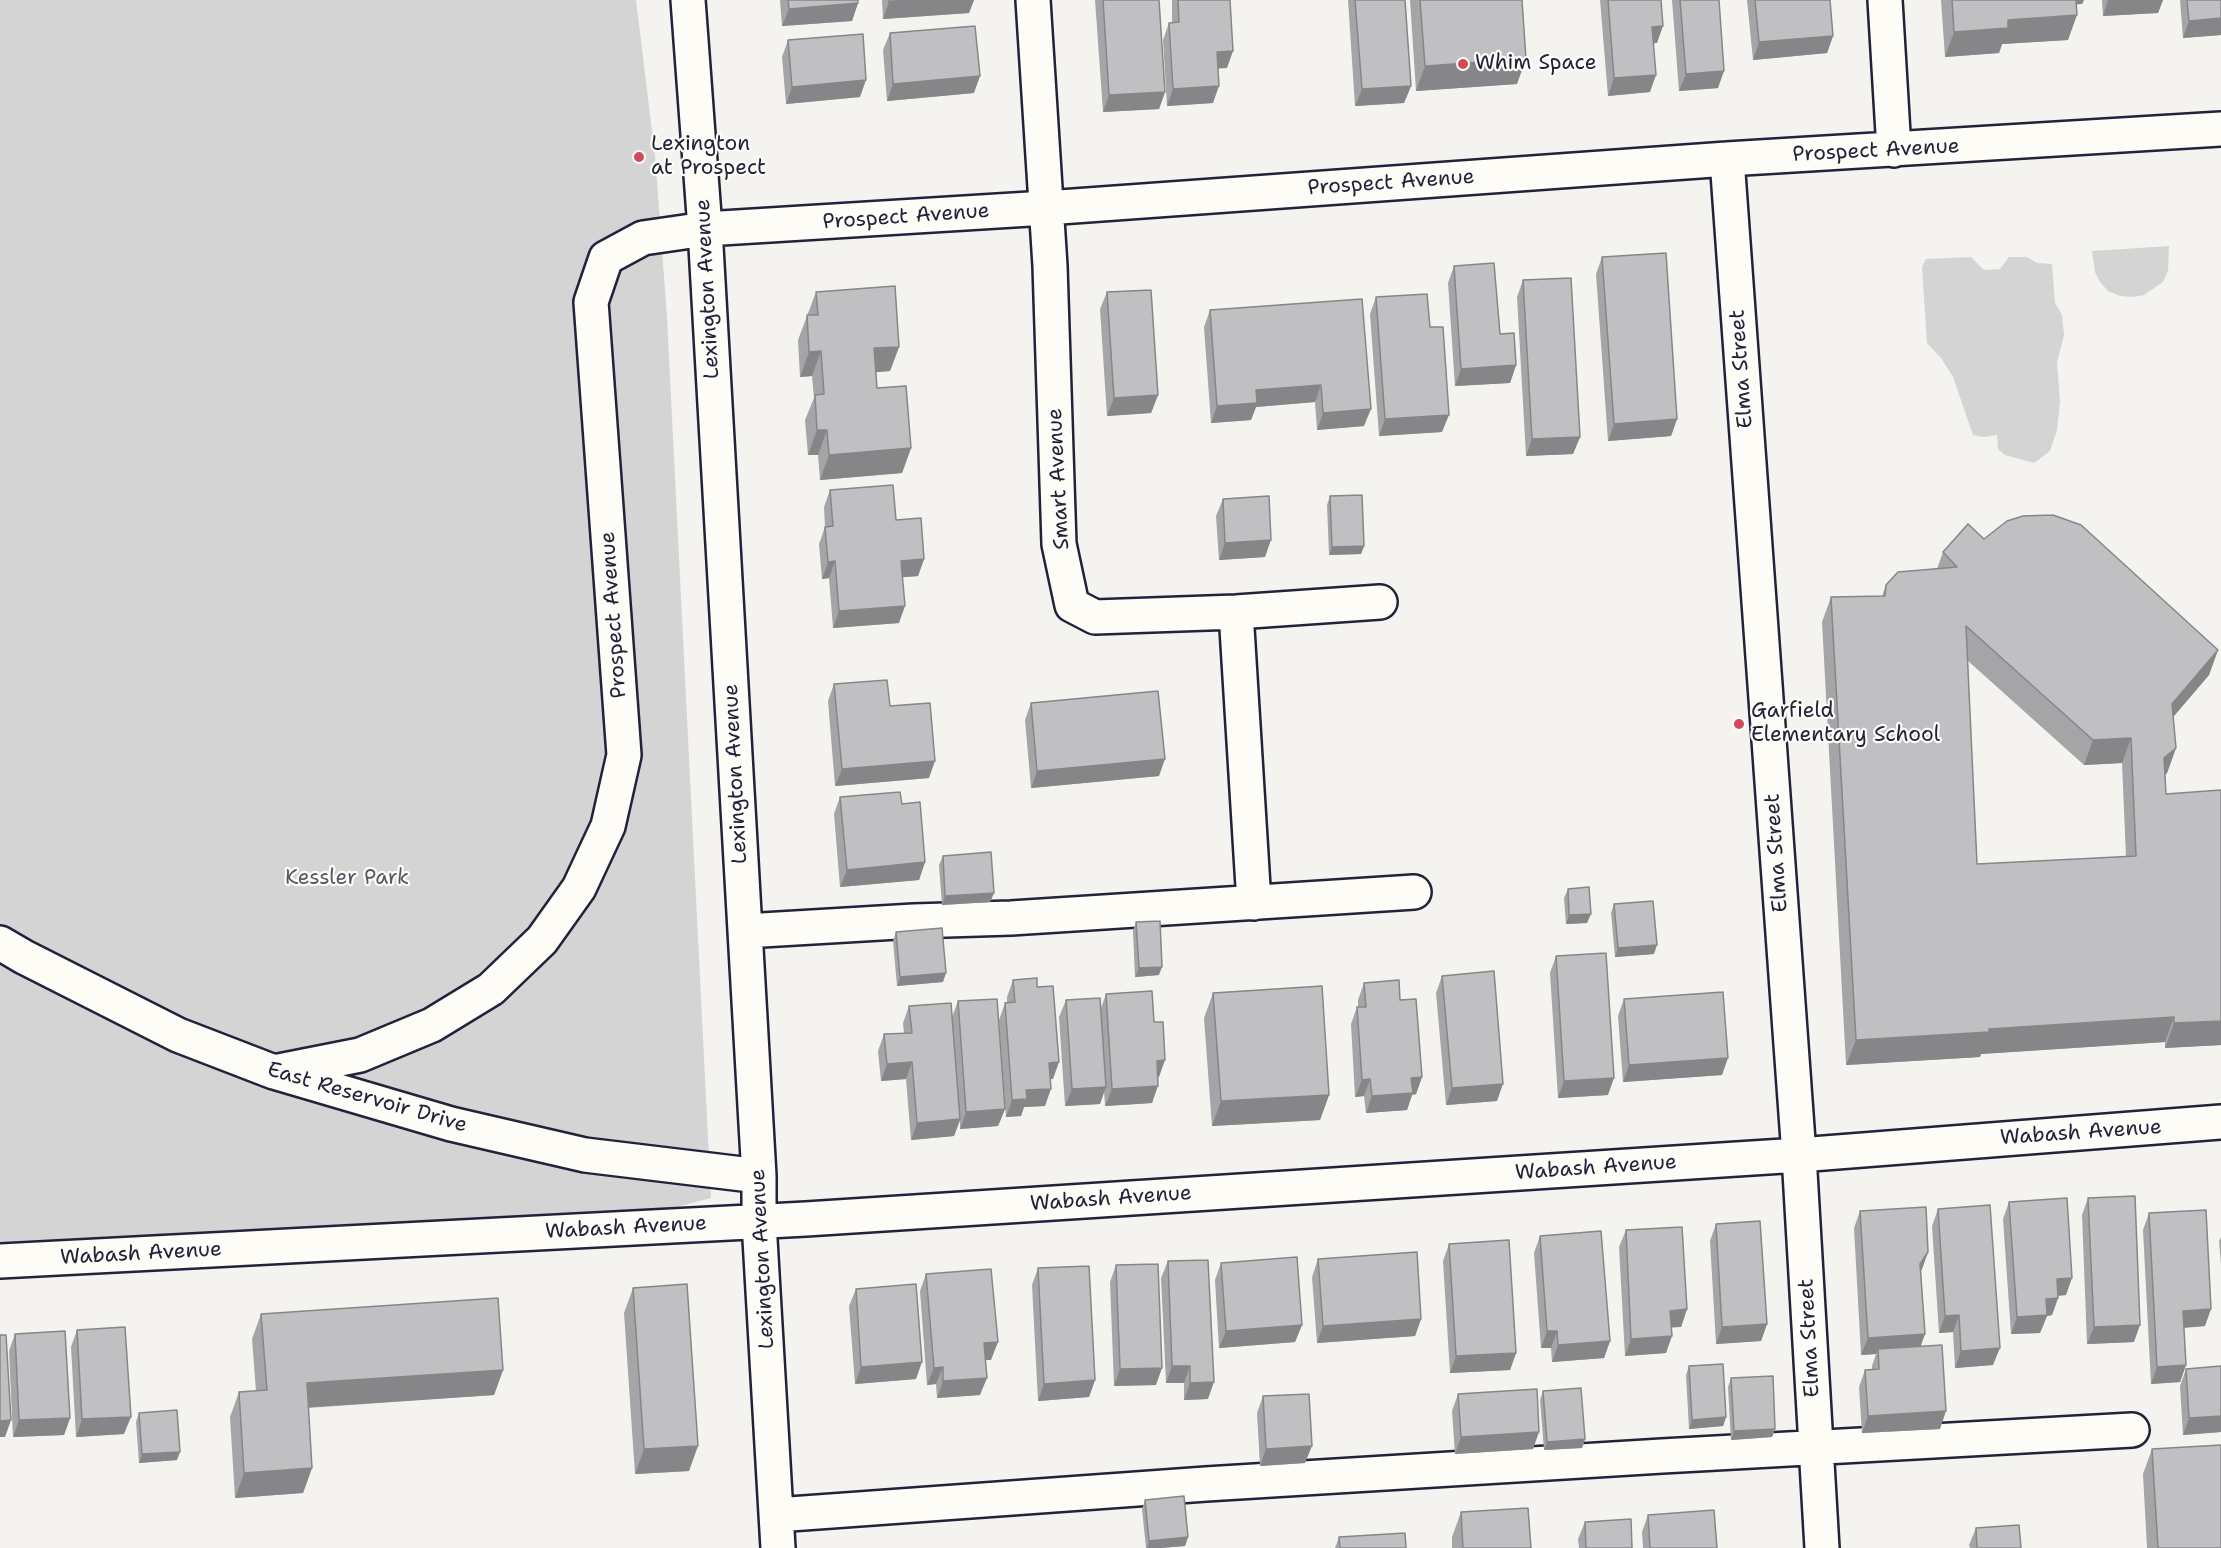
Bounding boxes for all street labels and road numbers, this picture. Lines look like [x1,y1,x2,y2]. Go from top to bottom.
street label: Prospect Avenue [1792,134,1960,168]
street label: Prospect Avenue [1307,165,1475,201]
street label: Lexington Avenue [691,198,725,380]
street label: Prospect Avenue [822,199,990,235]
street label: Elma Street [1725,309,1759,429]
street label: Smart Avenue [1043,408,1075,550]
street label: Prospect Avenue [596,531,632,699]
street label: Lexington Avenue [719,683,753,865]
street label: Elma Street [1760,793,1794,913]
street label: East Reservoir Drive [264,1057,470,1139]
street label: Wabash Avenue [1999,1115,2163,1151]
street label: Wabash Avenue [1514,1150,1678,1186]
street label: Lexington Avenue [746,1168,780,1350]
street label: Wabash Avenue [1029,1181,1193,1217]
street label: Wabash Avenue [544,1211,708,1245]
street label: Wabash Avenue [59,1237,223,1271]
street label: Elma Street [1794,1278,1826,1398]

